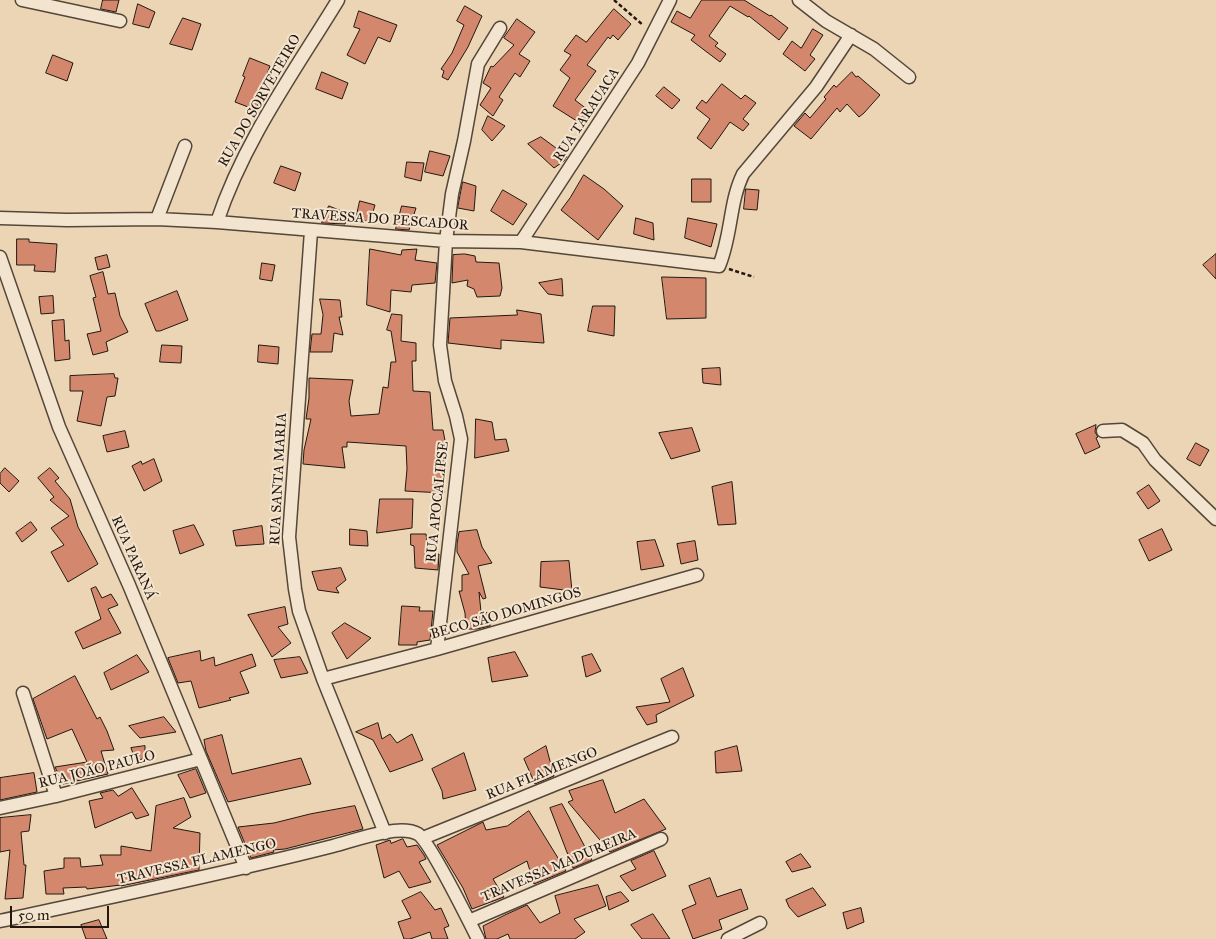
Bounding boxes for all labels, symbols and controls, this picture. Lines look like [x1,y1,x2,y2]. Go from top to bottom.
street label: RUA DO SORVETEIRO [215,32,305,170]
street label: RUA TARAUACA [550,65,624,165]
street label: TRAVESSA DO PESCADOR [291,205,469,235]
street label: RUA SANTA MARIA [267,412,291,546]
street label: RUA APOCALIPSE [423,441,453,563]
street label: RUA PARANÁ [107,513,159,603]
street label: BECO SÃO DOMINGOS [429,584,583,644]
street label: RUA FLAMENGO [484,744,600,804]
street label: RUA JOÃO PAULO [37,747,157,793]
street label: TRAVESSA MADUREIRA [479,826,639,906]
street label: TRAVESSA FLAMENGO [116,836,278,888]
scale bar [12,896,111,928]
text: 50 m [18,906,50,924]

